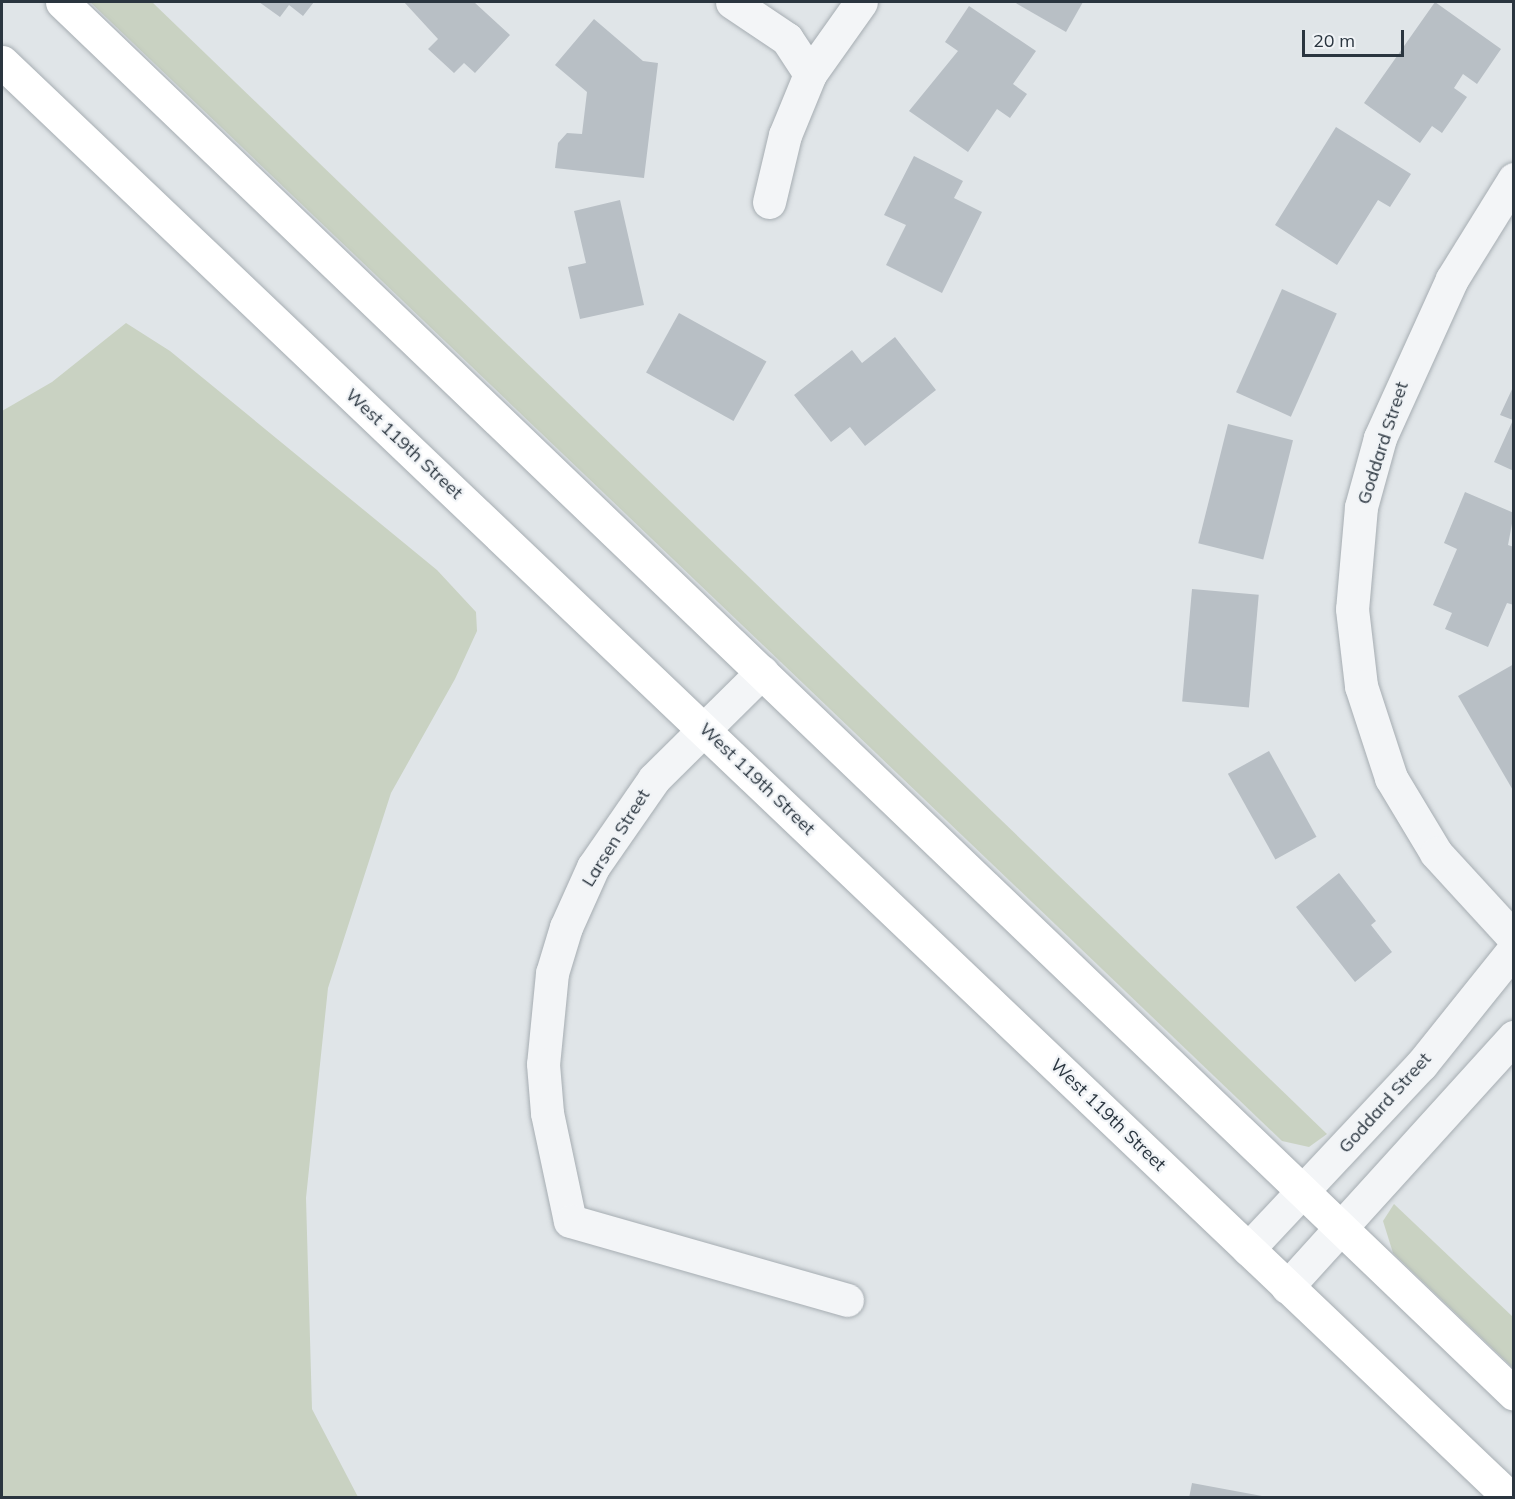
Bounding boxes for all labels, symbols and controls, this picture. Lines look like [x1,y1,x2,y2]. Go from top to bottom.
scale bar [1305,18,1407,56]
text: 20 m [1313,29,1355,52]
street label: Goddard Street [1353,379,1413,507]
street label: West 119th Street [341,384,467,504]
street label: West 119th Street [695,718,819,840]
street label: Larsen Street [577,785,655,891]
street label: Goddard Street [1334,1048,1436,1158]
street label: West 119th Street [1046,1054,1170,1176]

